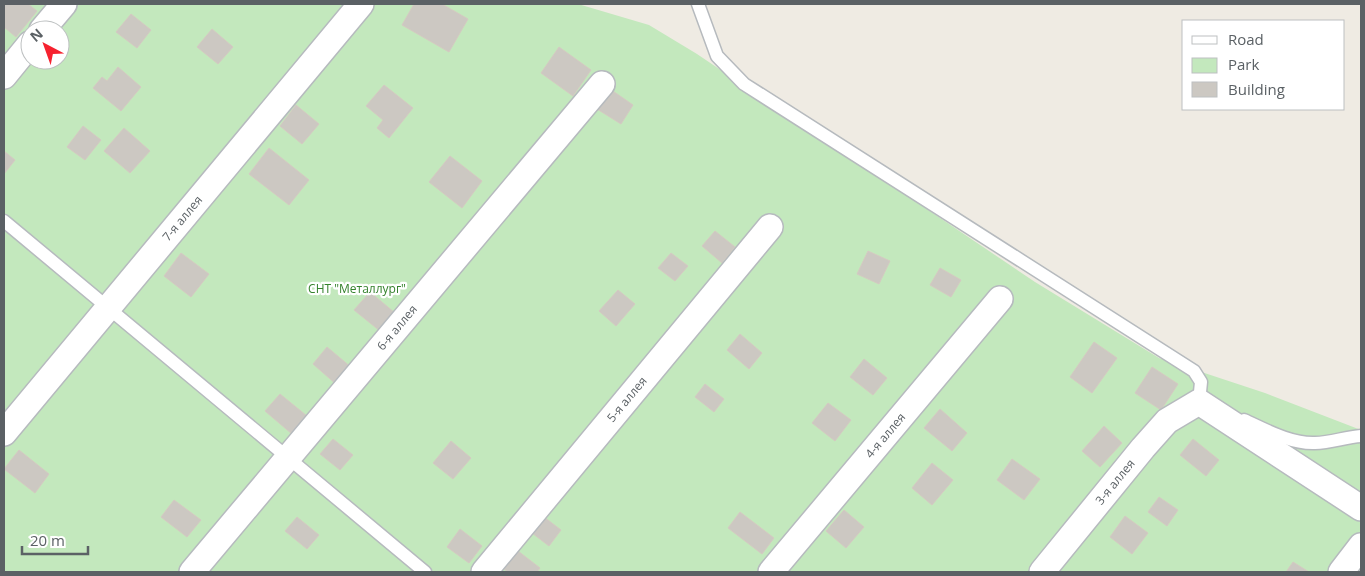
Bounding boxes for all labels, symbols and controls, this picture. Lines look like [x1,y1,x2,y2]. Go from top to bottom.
north arrow [20,20,70,70]
legend [1182,20,1345,110]
text: N [26,24,47,46]
text: Road [1228,29,1264,49]
text: Park [1228,54,1259,74]
text: Building [1228,79,1285,99]
street label: 7-я аллея [158,192,206,245]
park label: СНТ "Металлург" [308,280,406,297]
street label: 6-я аллея [373,301,421,354]
street label: 5-я аллея [603,373,650,426]
street label: 4-я аллея [861,409,909,462]
street label: 3-я аллея [1091,455,1139,508]
scale bar [22,524,89,556]
text: 20 m [30,530,65,550]

